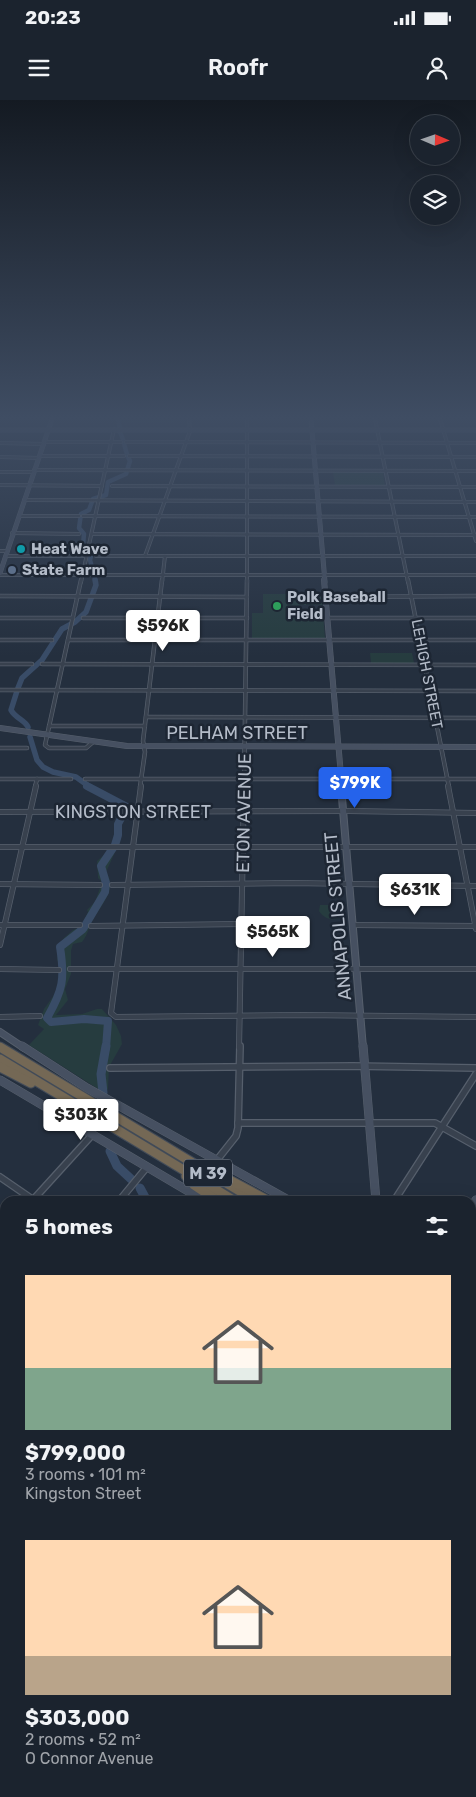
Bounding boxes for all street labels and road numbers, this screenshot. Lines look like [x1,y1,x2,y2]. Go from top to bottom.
street label: LEHIGH STREET [408,618,447,731]
street label: PELHAM STREET [166,722,308,744]
street label: ETON AVENUE [232,753,256,873]
street label: KINGSTON STREET [55,801,211,823]
street label: ANNAPOLIS STREET [320,831,356,1001]
road number: M 39 [184,1160,232,1186]

